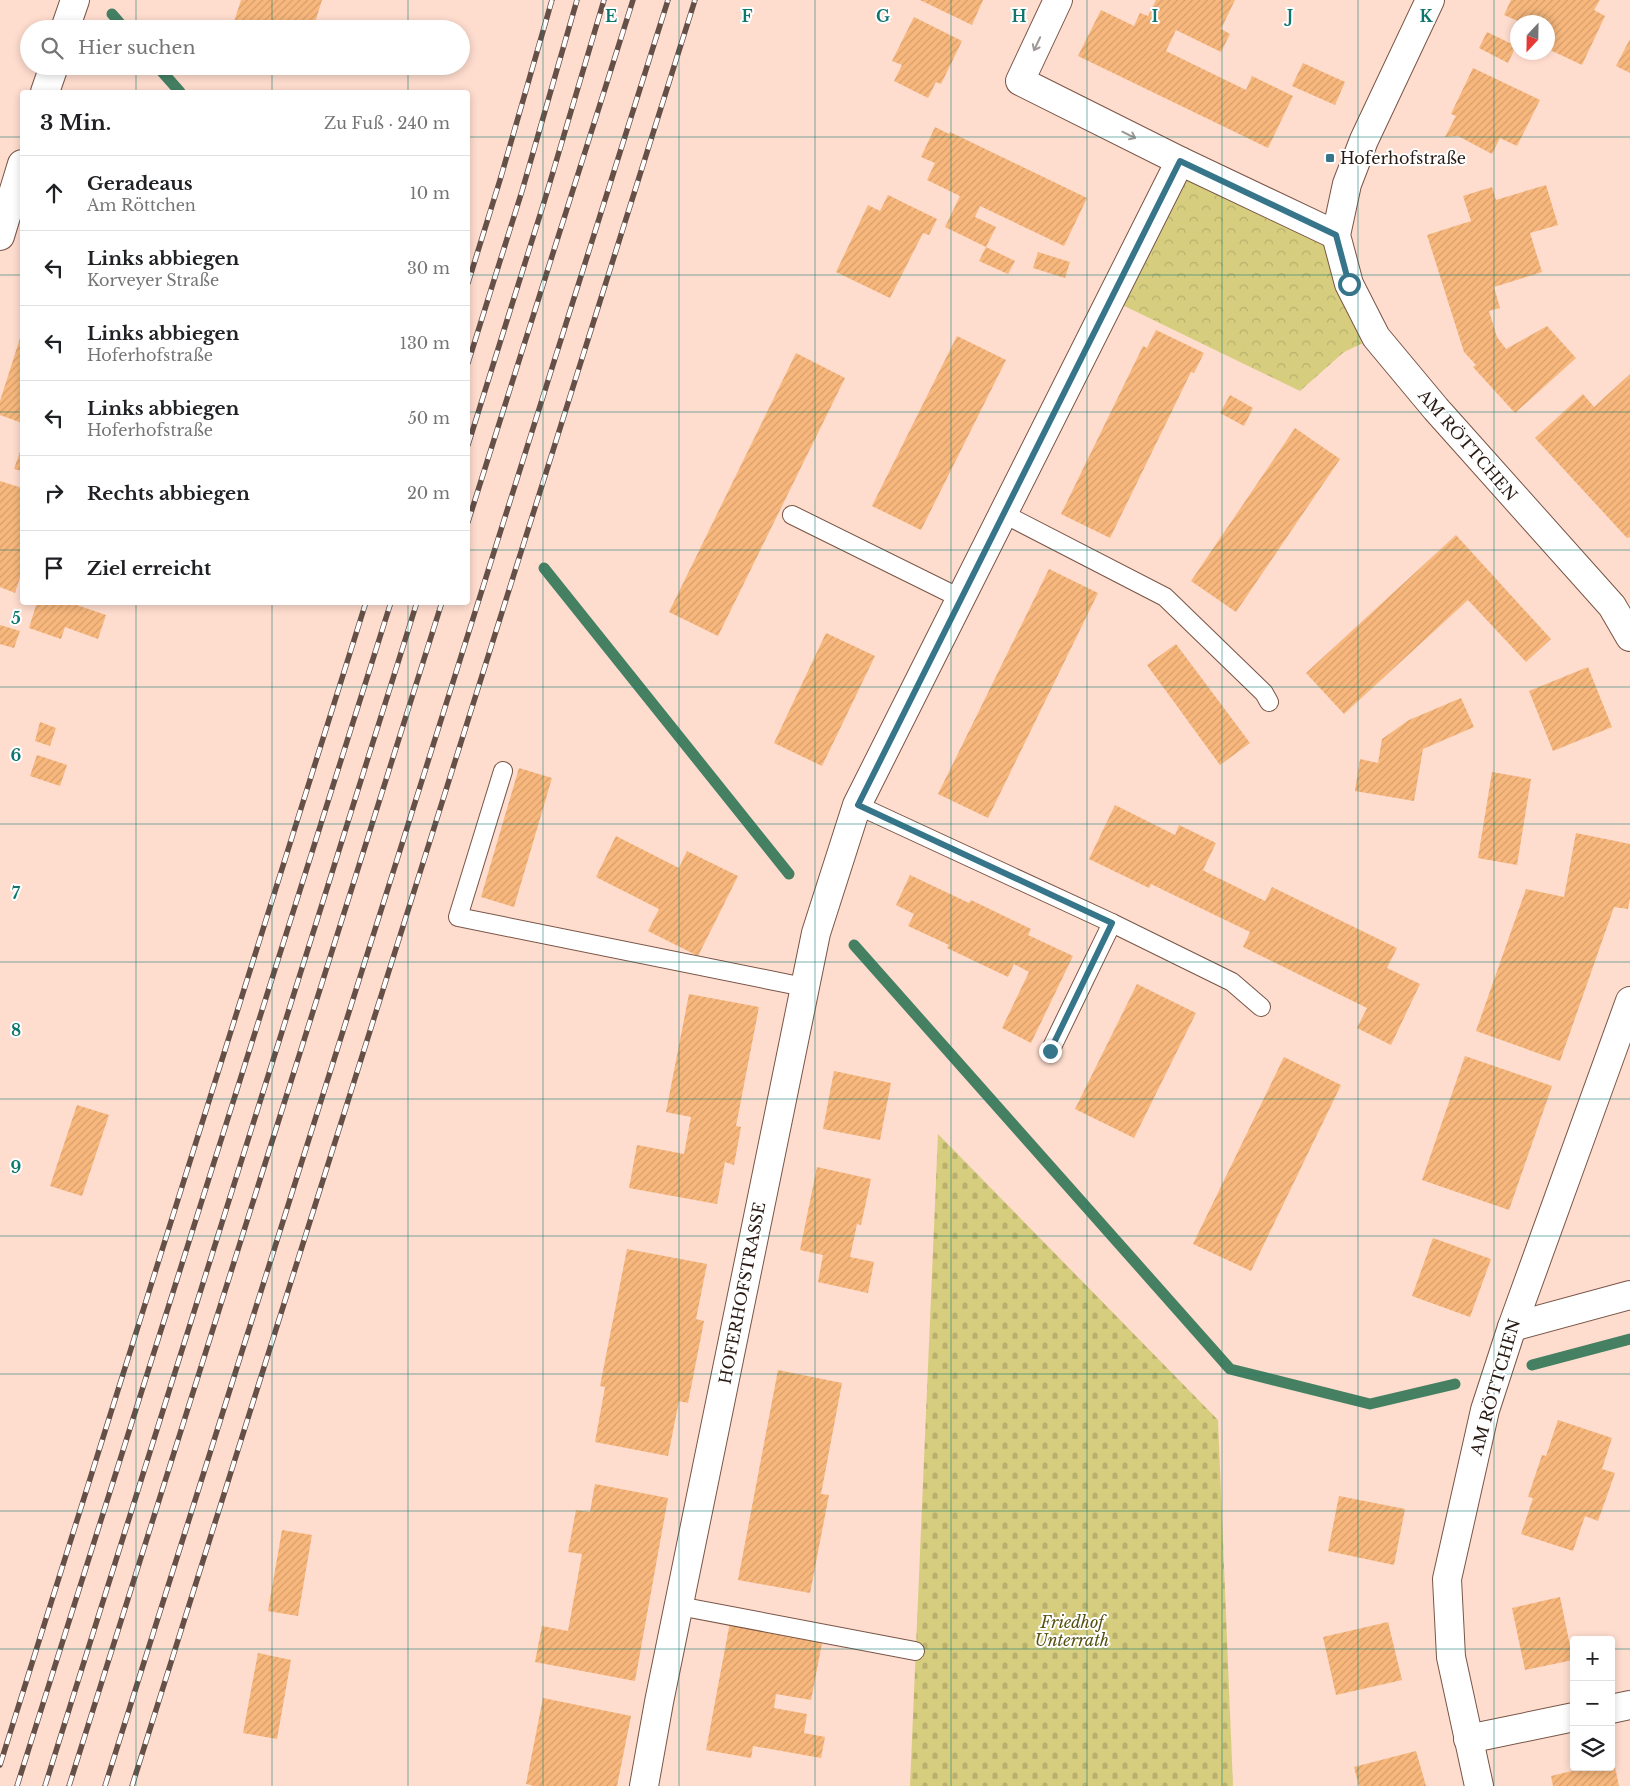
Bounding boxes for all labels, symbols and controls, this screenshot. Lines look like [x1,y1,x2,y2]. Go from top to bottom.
text: E [605,6,617,26]
text: F [741,6,753,26]
text: G [876,6,890,26]
text: H [1011,6,1027,26]
text: I [1152,6,1159,26]
text: J [1284,6,1293,26]
text: K [1419,6,1433,26]
north arrow [1510,15,1555,60]
search box [20,20,470,75]
icon: search [38,34,66,62]
text: Hier suchen [78,36,196,59]
one-way arrow [1032,36,1041,51]
text: 3 Min. [40,110,111,136]
text: Zu Fuß · 240 m [324,113,450,133]
one-way arrow [1121,131,1136,140]
place label: Hoferhofstraße [1340,148,1466,168]
marker: Hoferhofstraße [1324,152,1336,164]
text: Geradeaus [87,172,193,195]
icon: ahead [40,179,68,207]
text: 10 m [410,183,450,203]
text: Am Röttchen [87,195,196,215]
text: Links abbiegen [87,247,239,270]
icon: left [40,254,68,282]
text: 30 m [407,258,450,278]
text: Korveyer Straße [87,270,219,290]
route start [1338,273,1361,296]
text: Links abbiegen [87,322,239,345]
icon: left [40,329,68,357]
text: 130 m [400,333,450,353]
text: Hoferhofstraße [87,345,213,365]
street label: AM RÖTTCHEN [1414,385,1522,505]
text: Links abbiegen [87,397,239,420]
icon: left [40,404,68,432]
text: 50 m [408,408,450,428]
text: Hoferhofstraße [87,420,213,440]
icon: right [40,479,68,507]
text: Rechts abbiegen [87,482,250,505]
text: 20 m [407,483,450,503]
icon: arrive [40,554,68,582]
text: Ziel erreicht [87,557,211,580]
text: 5 [11,608,21,628]
text: 6 [11,745,22,765]
text: 7 [12,883,21,903]
text: 8 [11,1020,21,1040]
route end [1039,1040,1062,1063]
text: 9 [11,1157,22,1177]
street label: HOFERHOFSTRASSE [715,1200,769,1386]
street label: AM RÖTTCHEN [1466,1317,1524,1458]
park label: Friedhof Unterrath [1035,1612,1109,1650]
map controls [1570,1636,1615,1771]
button: + [1570,1636,1615,1681]
button: − [1570,1681,1615,1726]
button: layers [1570,1726,1615,1771]

